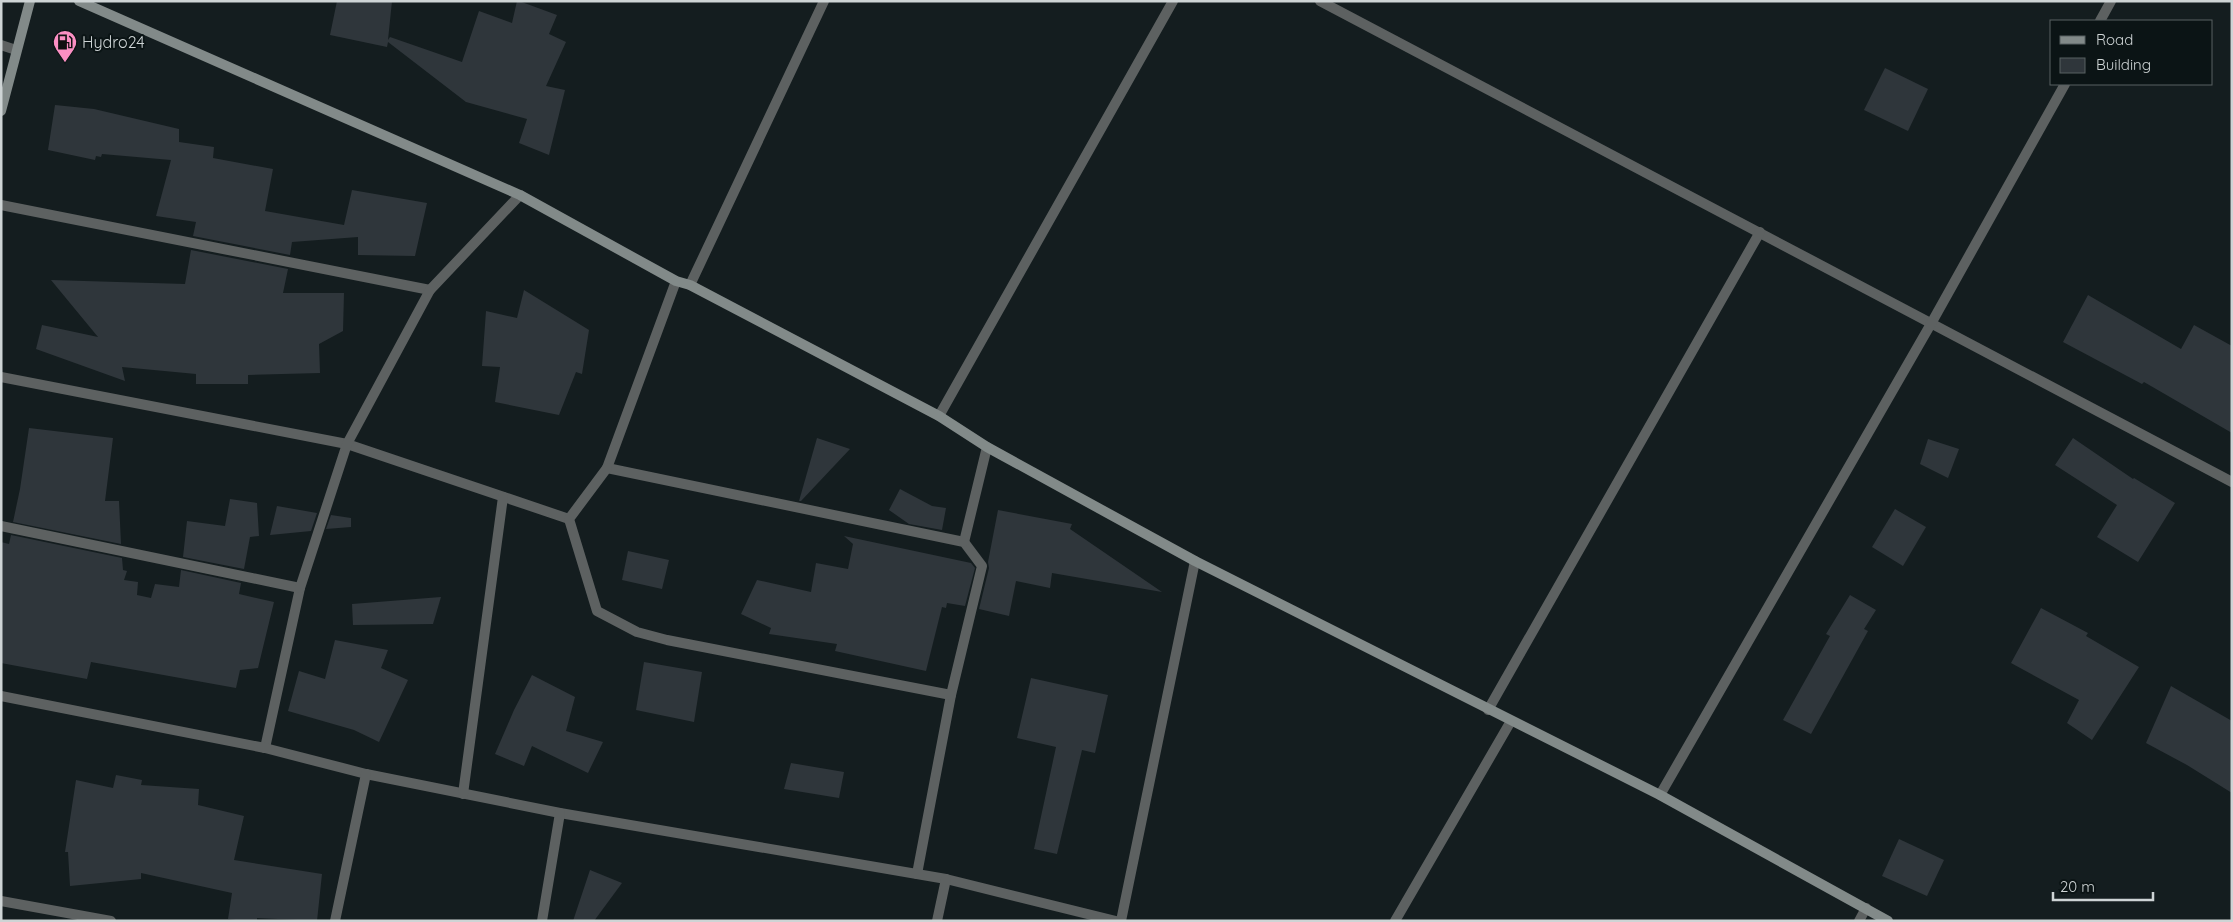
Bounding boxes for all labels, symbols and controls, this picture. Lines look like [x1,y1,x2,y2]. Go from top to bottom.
legend [2050,20,2213,85]
fuel station icon: Hydro24 [52,29,78,63]
text: Road [2096,30,2133,49]
place label: Hydro24 [82,32,145,52]
text: Building [2096,55,2151,74]
scale bar [2053,870,2153,902]
text: 20 m [2060,877,2095,896]

